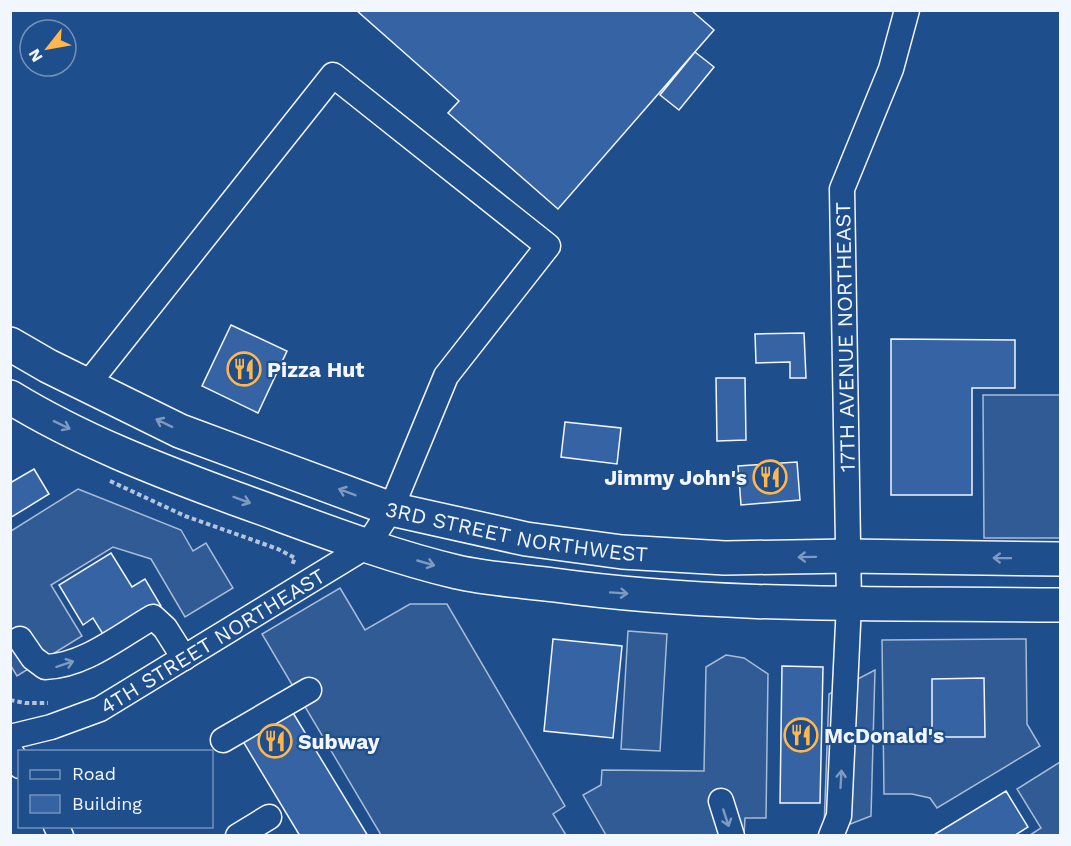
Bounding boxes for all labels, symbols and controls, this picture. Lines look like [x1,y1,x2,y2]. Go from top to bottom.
north arrow [18,18,78,78]
text: N [24,45,47,65]
street label: 17TH AVENUE NORTHEAST [830,201,860,472]
restaurant icon: Pizza Hut [226,351,262,387]
place label: Pizza Hut [267,357,364,382]
one-way arrow [156,416,174,428]
one-way arrow [53,419,71,431]
restaurant icon: Jimmy John's [752,459,788,495]
place label: Jimmy John's [604,465,747,490]
one-way arrow [338,485,356,496]
one-way arrow [232,496,251,507]
street label: 3RD STREET NORTHWEST [383,496,649,566]
one-way arrow [798,551,818,563]
one-way arrow [993,552,1013,564]
one-way arrow [416,558,435,569]
street label: 4TH STREET NORTHEAST [95,562,330,719]
one-way arrow [608,588,628,599]
one-way arrow [55,658,74,669]
restaurant icon: McDonald's [783,717,819,753]
restaurant icon: Subway [257,723,293,759]
place label: McDonald's [824,723,944,748]
place label: Subway [298,729,380,754]
legend [18,750,213,828]
text: Road [72,763,116,784]
one-way arrow [835,769,846,789]
text: Building [72,793,142,814]
one-way arrow [721,808,732,827]

